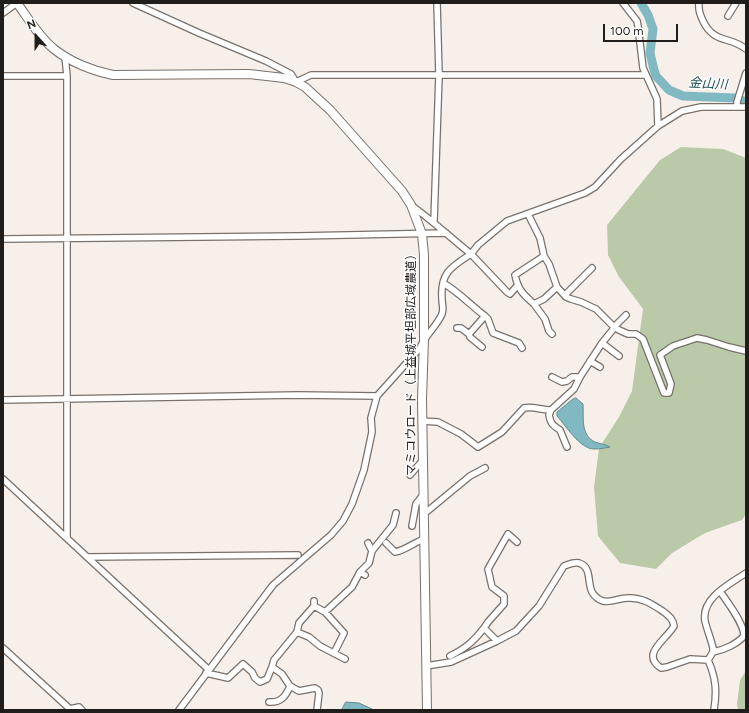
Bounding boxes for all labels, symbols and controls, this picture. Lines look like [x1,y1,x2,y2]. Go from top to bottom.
north arrow [16,16,56,56]
scale bar [605,16,680,42]
text: N [25,17,38,32]
text: 100 m [610,24,644,38]
water label: 金山川 [688,75,728,93]
street label: マミコウロード（上益城平坦部広域農道） [404,248,418,476]

